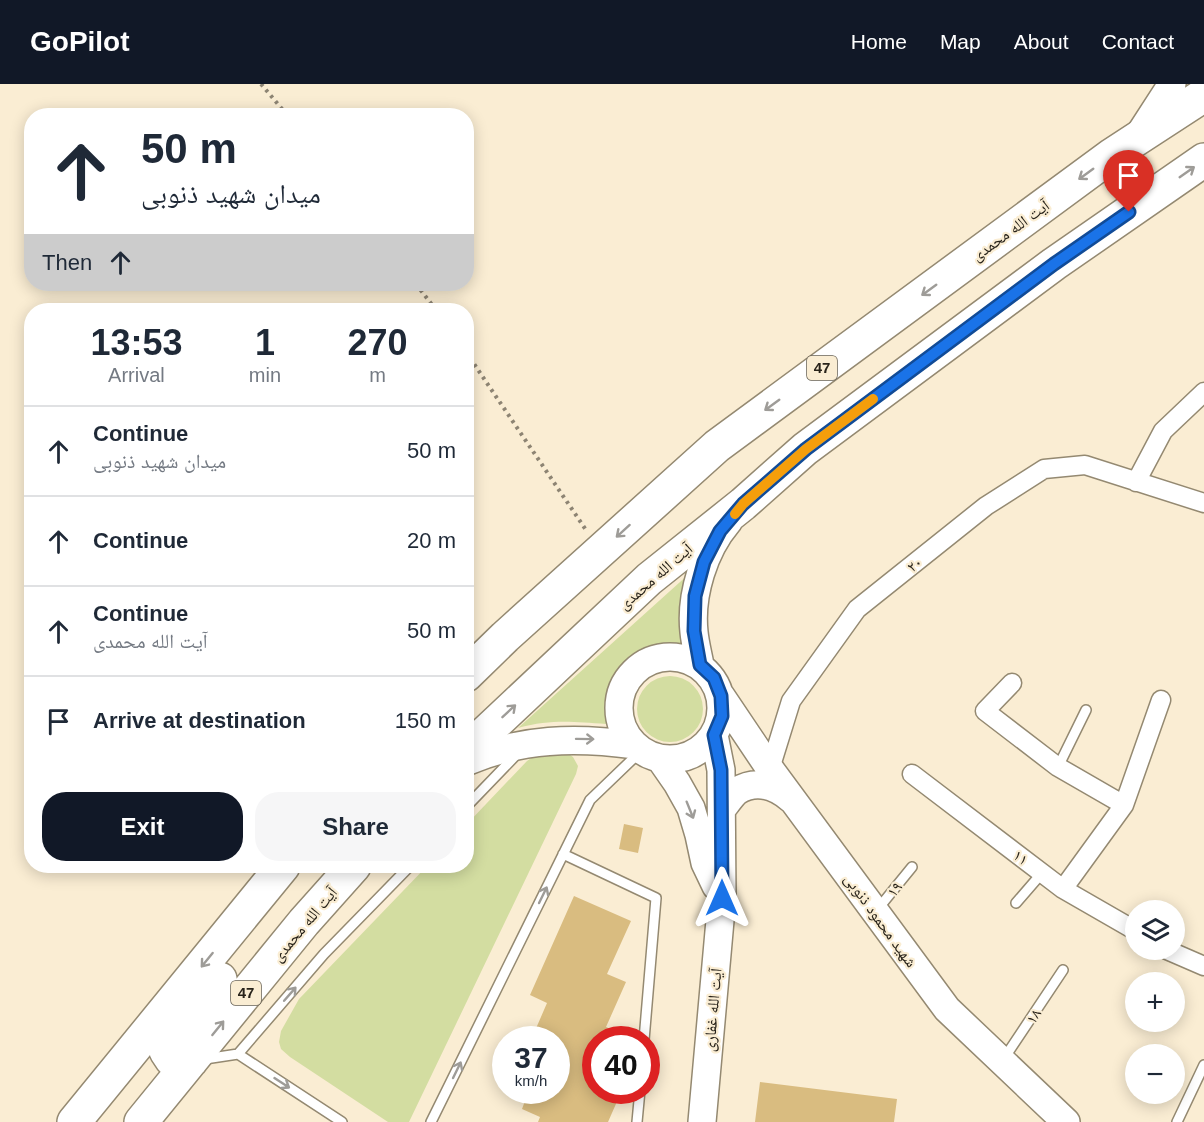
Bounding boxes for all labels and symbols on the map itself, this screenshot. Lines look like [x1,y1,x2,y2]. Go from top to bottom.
pin [1103,150,1154,212]
one-way arrow [1178,166,1194,178]
one-way arrow [1078,168,1094,180]
street label: آیت الله محمدی [968,196,1054,266]
one-way arrow [921,283,937,296]
road number: 47 [807,356,837,380]
one-way arrow [764,399,780,411]
one-way arrow [615,524,630,538]
street label: آیت الله محمدی [615,539,697,614]
street label: ۲۰ [903,553,925,576]
one-way arrow [501,704,516,718]
one-way arrow [574,734,594,745]
one-way arrow [685,800,696,819]
street label: ۱۱ [1010,846,1032,869]
position arrow [690,866,754,930]
street label: شهید محمود ذنوبی [839,870,920,972]
street label: ۱۹ [883,878,906,900]
street label: آیت الله محمدی [268,883,342,966]
one-way arrow [538,886,549,904]
one-way arrow [200,952,213,968]
street label: آیت الله غفاری [700,967,727,1053]
road number: 47 [231,981,261,1005]
one-way arrow [283,987,297,1002]
street label: ۱۸ [1022,1006,1044,1027]
one-way arrow [211,1020,224,1036]
speed limit sign: 40 [582,1026,660,1104]
one-way arrow [452,1061,463,1079]
one-way arrow [273,1077,290,1089]

